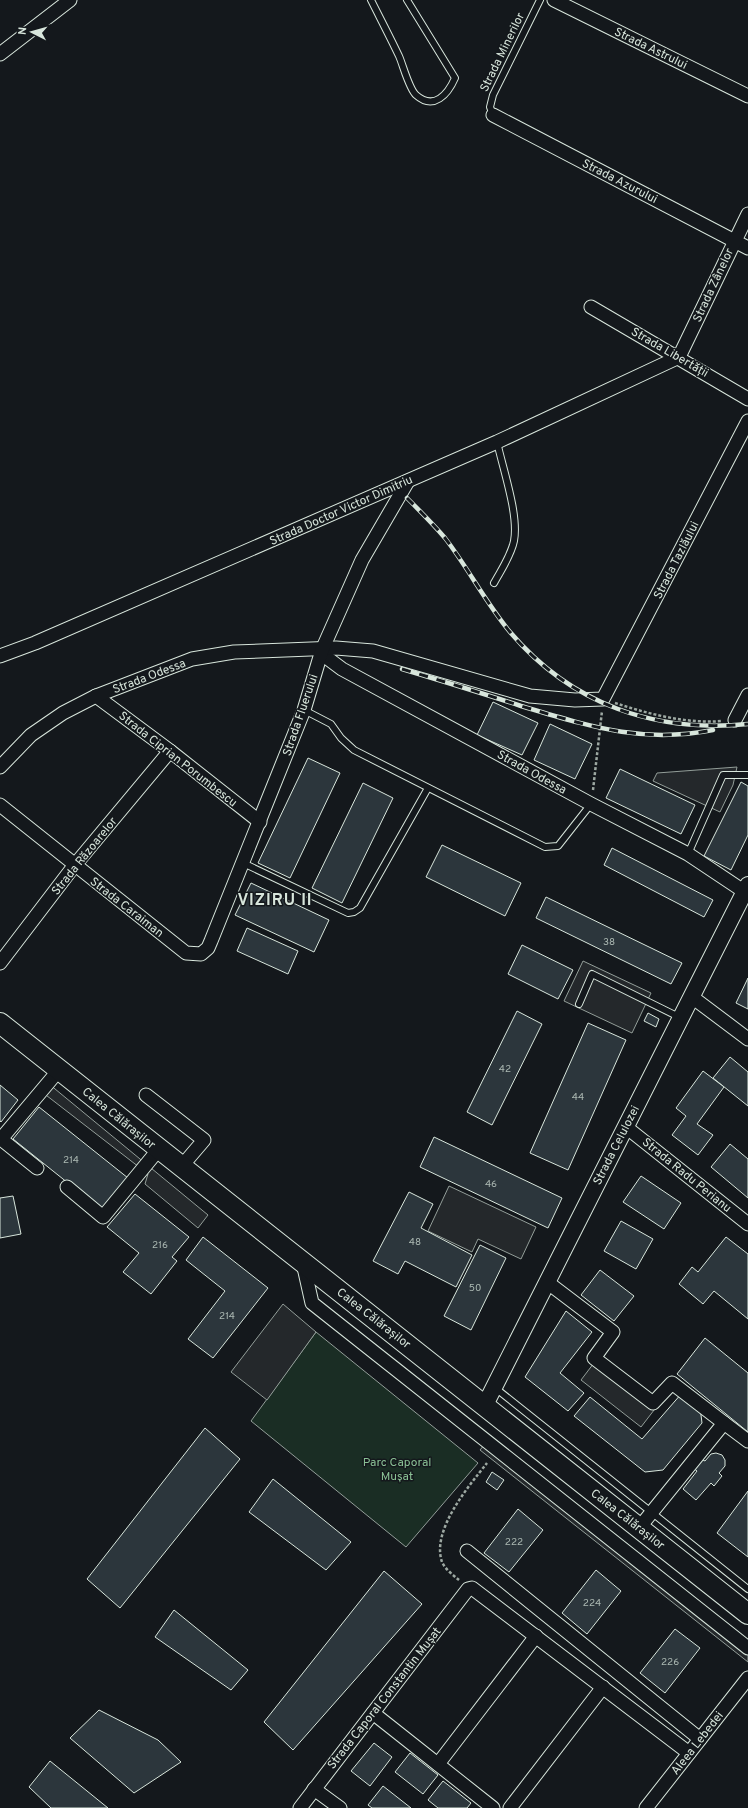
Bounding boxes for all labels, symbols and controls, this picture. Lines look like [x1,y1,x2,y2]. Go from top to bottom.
street label: Strada Minerilor [477,10,529,95]
north arrow [12,12,52,52]
street label: Strada Astrului [611,24,690,73]
text: N [16,26,30,36]
street label: Strada Azurului [579,156,660,208]
street label: Strada Zânelor [690,246,738,325]
street label: Strada Libertății [628,324,711,382]
street label: Strada Doctor Victor Dimitriu [267,472,415,550]
street label: Strada Tazlăului [650,519,703,602]
street label: Strada Odessa [111,656,188,698]
street label: Strada Fluerului [279,672,322,758]
street label: Strada Ciprian Porumbescu [115,708,240,811]
street label: Strada Odessa [494,747,569,799]
street label: Strada Răzoarelor [48,814,121,899]
street label: Strada Caraiman [86,874,167,942]
district label: VIZIRU II [237,891,313,911]
house number: 38 [603,936,615,949]
house number: 42 [499,1063,511,1076]
street label: Calea Călărașilor [78,1084,159,1154]
house number: 44 [572,1091,584,1104]
street label: Strada Celulozei [590,1103,644,1188]
street label: Strada Radu Perianu [638,1135,734,1217]
house number: 214 [63,1154,79,1167]
house number: 46 [485,1178,497,1191]
house number: 48 [409,1236,421,1249]
house number: 216 [152,1239,168,1252]
house number: 50 [469,1282,481,1295]
street label: Calea Călărașilor [333,1285,414,1353]
house number: 214 [219,1310,235,1323]
park label: Parc Caporal Mușat [363,1455,431,1485]
street label: Calea Călărașilor [587,1486,668,1554]
house number: 222 [505,1536,523,1549]
house number: 224 [583,1597,601,1610]
street label: Strada Caporal Constantin Mușat [324,1624,445,1773]
house number: 226 [661,1656,679,1669]
street label: Aleea Lebedei [668,1709,728,1779]

